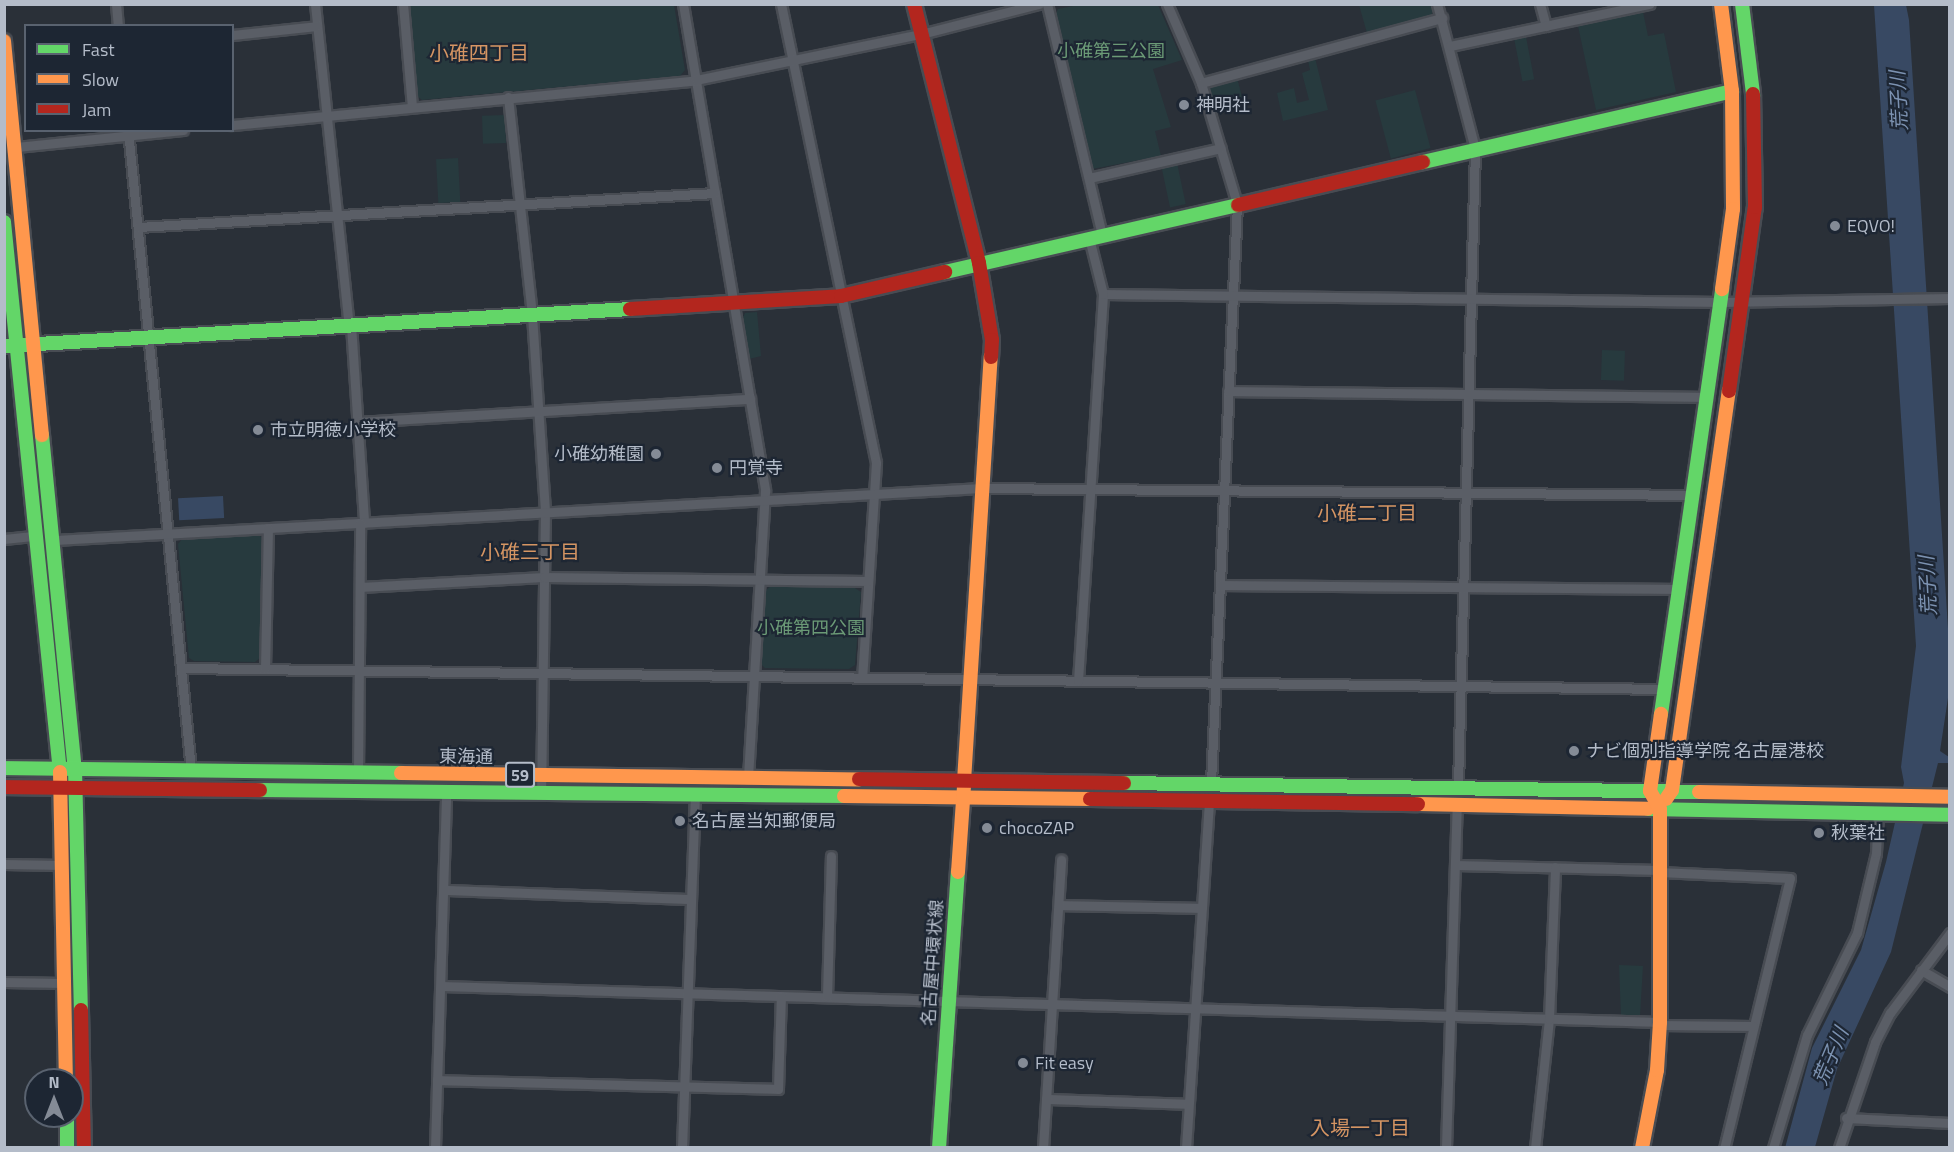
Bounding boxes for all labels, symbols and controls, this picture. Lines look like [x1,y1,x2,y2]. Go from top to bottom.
legend [24,24,234,132]
text: Fast [82,36,115,63]
district label: 小碓四丁目 [429,40,529,64]
park label: 小碓第三公園 [1057,40,1165,62]
text: Slow [82,66,119,93]
water label: 荒子川 [1884,70,1912,132]
place label: 神明社 [1196,94,1250,116]
text: Jam [82,96,111,123]
marker: 神明社 [1177,98,1191,112]
place label: EQVO! [1847,215,1895,237]
marker: EQVO! [1828,219,1842,233]
place label: 市立明徳小学校 [270,419,396,441]
marker: 市立明徳小学校 [251,423,265,437]
place label: 小碓幼稚園 [554,443,644,465]
marker: 小碓幼稚園 [649,447,663,461]
place label: 円覚寺 [729,457,783,479]
marker: 円覚寺 [710,461,724,475]
district label: 小碓二丁目 [1317,500,1417,524]
district label: 小碓三丁目 [480,539,580,563]
water label: 荒子川 [1913,555,1941,617]
park label: 小碓第四公園 [757,617,865,639]
place label: ナビ個別指導学院 名古屋港校 [1586,740,1824,762]
marker: ナビ個別指導学院 名古屋港校 [1567,744,1581,758]
street label: 東海通 [439,746,493,768]
road number: 59 [505,762,535,788]
place label: 名古屋当知郵便局 [692,810,836,832]
marker: 名古屋当知郵便局 [673,814,687,828]
place label: chocoZAP [999,817,1074,839]
marker: chocoZAP [980,821,994,835]
place label: 秋葉社 [1831,822,1885,844]
marker: 秋葉社 [1812,826,1826,840]
street label: 名古屋中環状線 [918,899,948,1027]
water label: 荒子川 [1807,1024,1853,1088]
place label: Fit easy [1035,1052,1094,1074]
marker: Fit easy [1016,1056,1030,1070]
north arrow [24,1068,84,1128]
text: N [48,1070,60,1094]
district label: 入場一丁目 [1310,1115,1410,1139]

